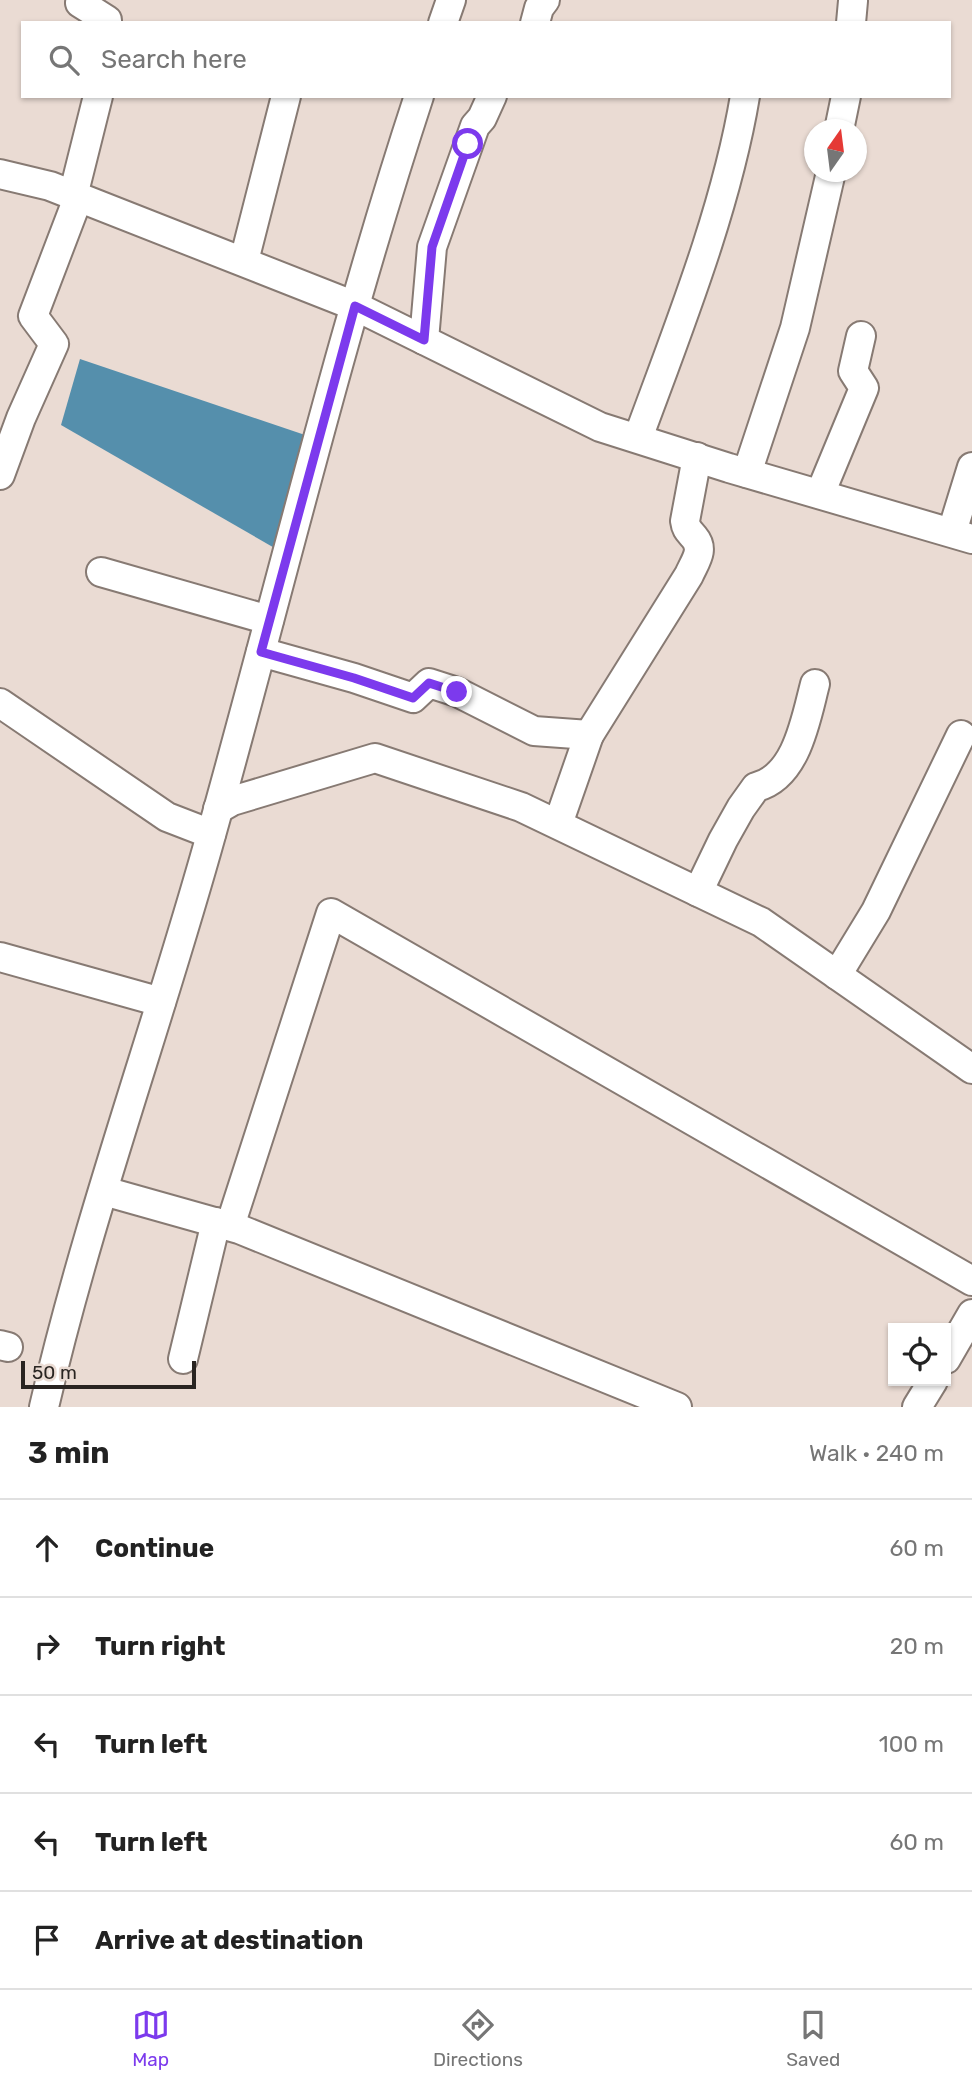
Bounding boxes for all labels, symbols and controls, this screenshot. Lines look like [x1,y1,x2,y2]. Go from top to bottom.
search box [21,21,951,98]
icon: search [45,41,83,79]
text: Search here [101,44,247,75]
north arrow [804,119,867,182]
route start [452,128,483,159]
route end [441,676,472,707]
map controls [888,1323,951,1386]
button: locate [888,1323,951,1386]
scale bar [21,1358,196,1390]
text: 50 m [32,1361,77,1384]
text: 3 min [28,1435,110,1471]
text: Walk · 240 m [809,1439,944,1467]
icon: ahead [28,1529,66,1567]
text: Continue [95,1533,214,1564]
text: 60 m [889,1534,944,1562]
icon: right [28,1627,66,1665]
text: Turn right [95,1631,225,1662]
text: 20 m [890,1632,944,1660]
icon: left [28,1725,66,1763]
text: Turn left [95,1729,207,1760]
text: 100 m [879,1730,944,1758]
icon: left [28,1823,66,1861]
text: Turn left [95,1827,207,1858]
text: 60 m [889,1828,944,1856]
icon: arrive [28,1921,66,1959]
text: Arrive at destination [95,1925,363,1956]
tab: Map [132,2006,170,2071]
tab: Directions [433,2006,523,2071]
tab: Saved [786,2006,840,2071]

